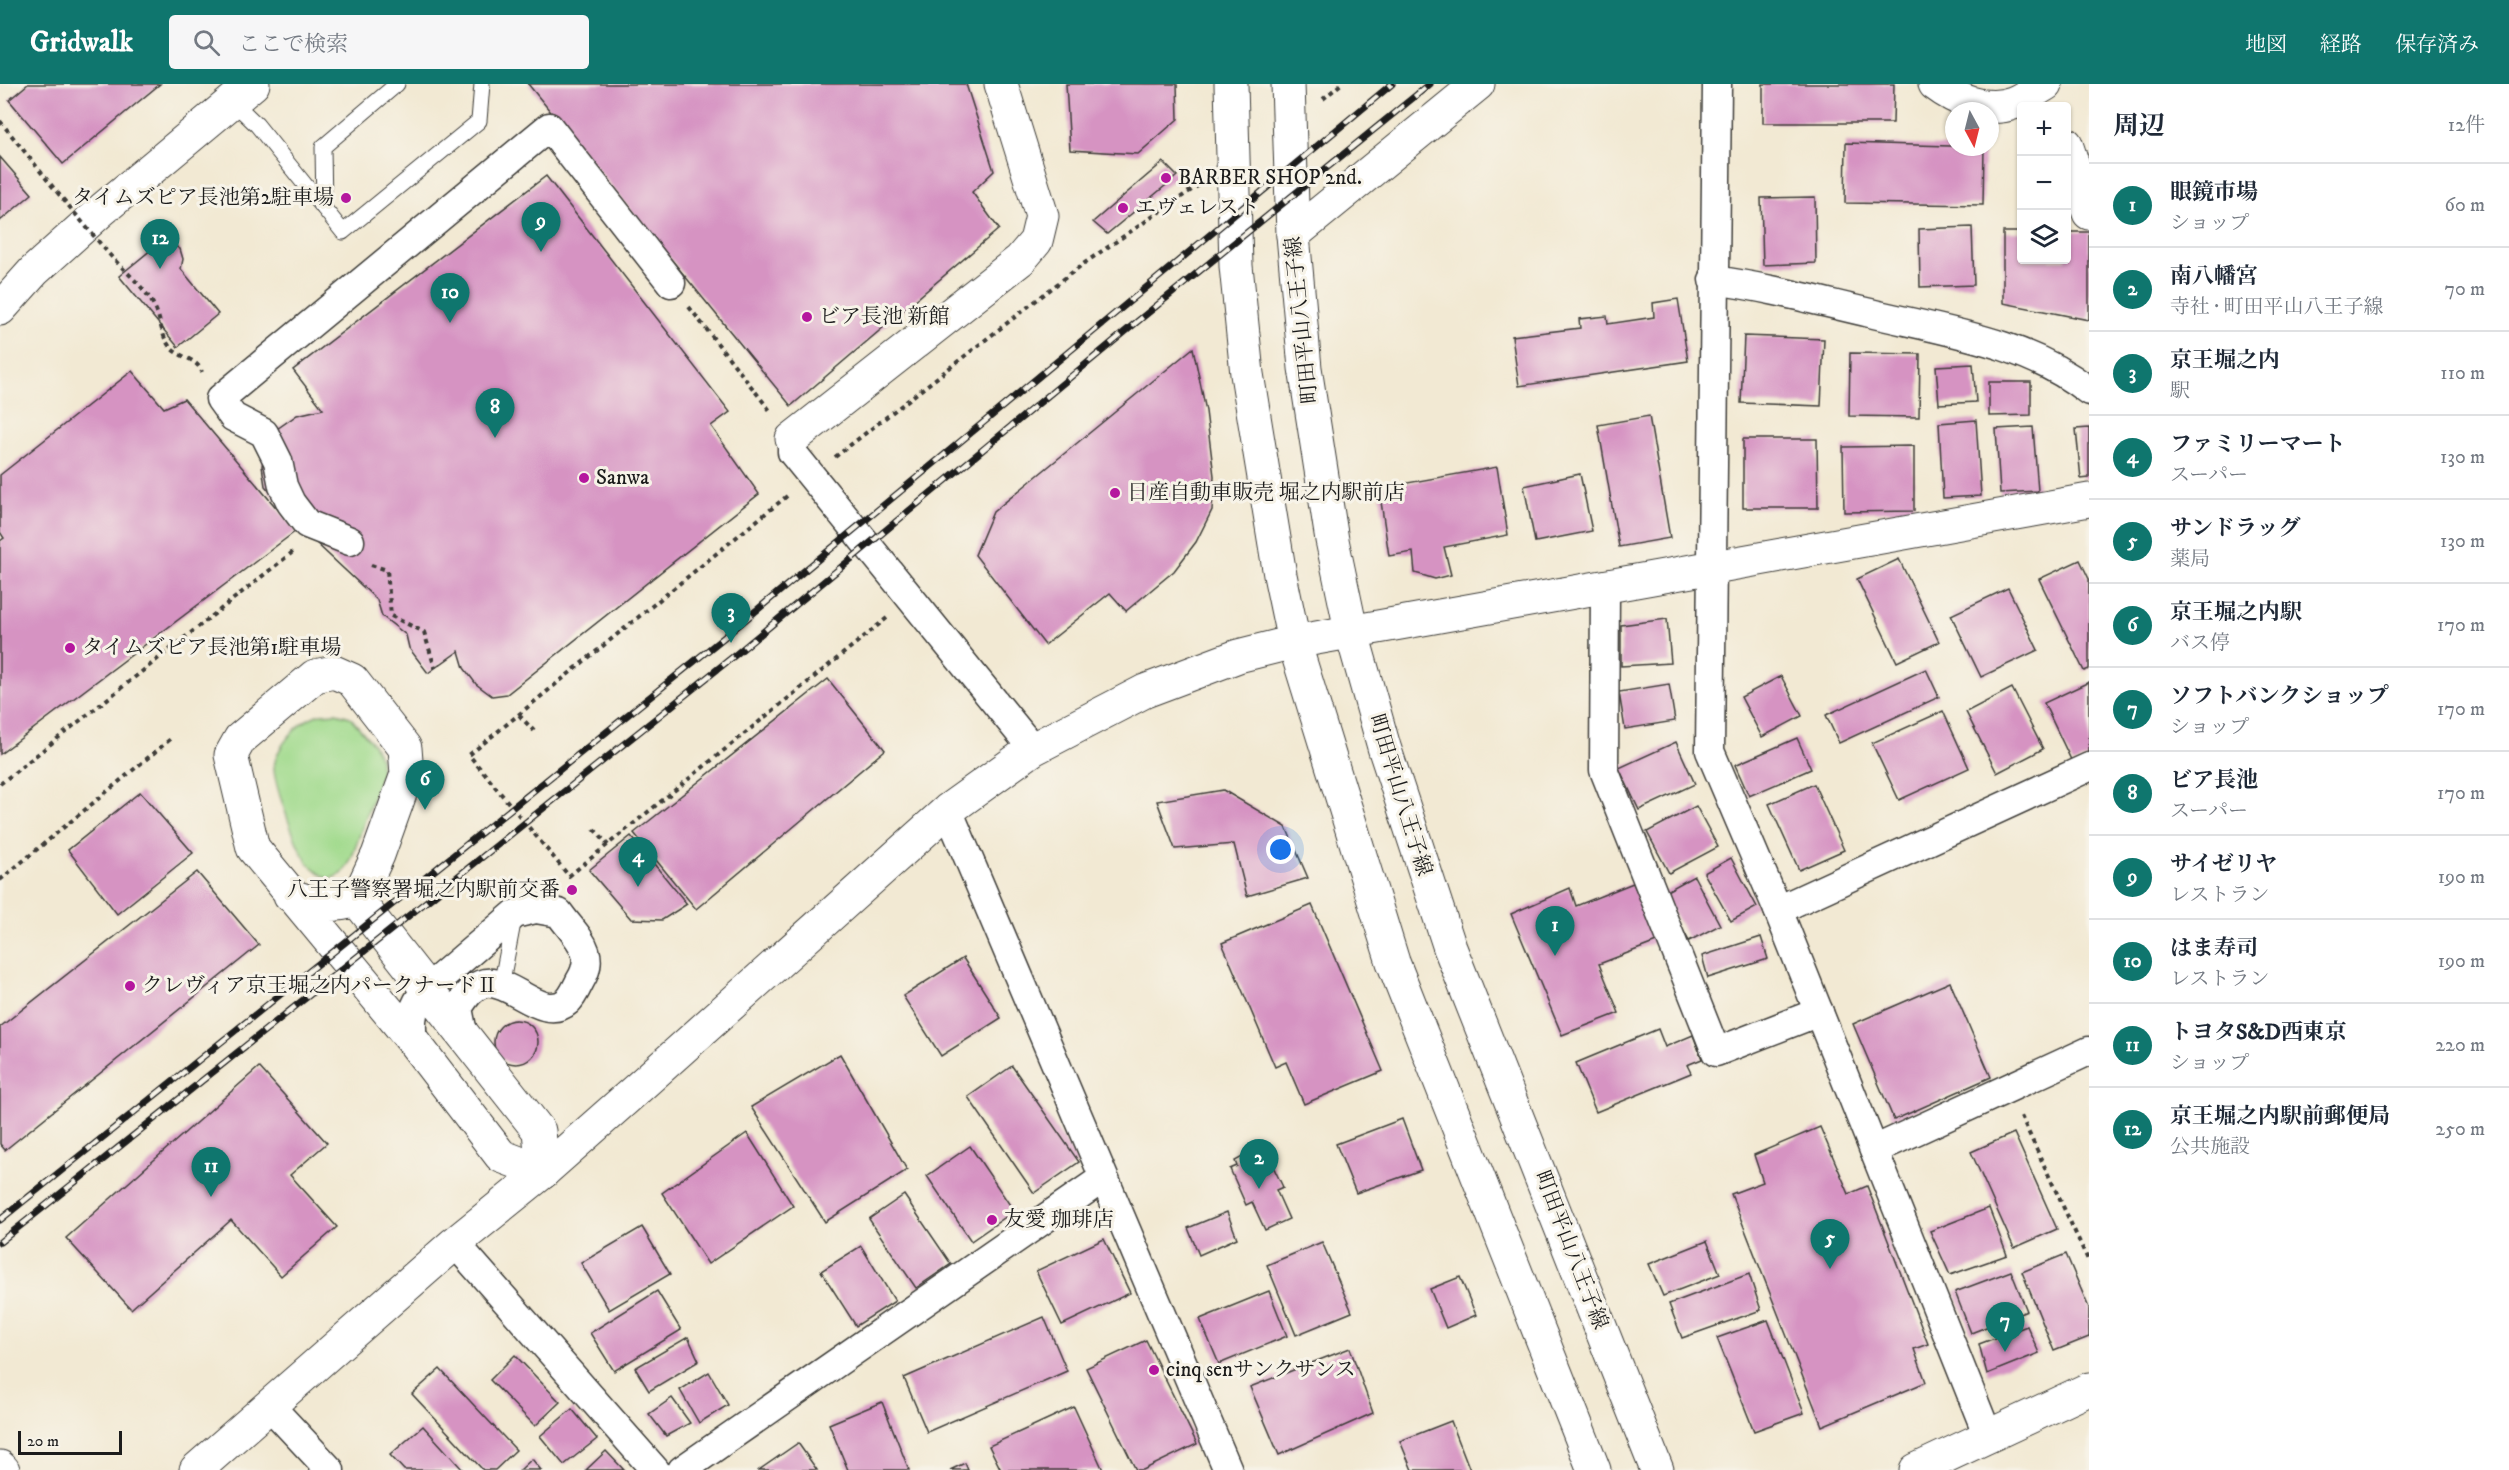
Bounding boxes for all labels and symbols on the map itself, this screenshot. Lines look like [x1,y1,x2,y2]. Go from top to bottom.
north arrow [1945,102,1999,156]
place label: BARBER SHOP 2nd. [1178,165,1362,191]
marker: BARBER SHOP 2nd. [1159,171,1173,185]
place label: タイムズピア長池第2駐車場 [72,185,334,211]
marker: タイムズピア長池第2駐車場 [339,191,353,205]
place label: エヴェレスト [1135,195,1260,221]
marker: エヴェレスト [1116,201,1130,215]
pin: 9 [522,202,560,252]
pin: 12 [140,220,180,269]
street label: 町田平山八王子線 [1280,235,1324,405]
pin: 10 [430,274,470,323]
place label: ビア長池 新館 [819,304,950,330]
marker: ビア長池 新館 [800,310,814,324]
pin: 8 [476,388,514,438]
place label: Sanwa [596,465,649,491]
marker: Sanwa [577,471,591,485]
place label: 日産自動車販売 堀之内駅前店 [1127,480,1405,506]
marker: 日産自動車販売 堀之内駅前店 [1108,486,1122,500]
pin: 3 [712,594,750,643]
place label: タイムズピア長池第1駐車場 [82,635,341,661]
marker: タイムズピア長池第1駐車場 [63,641,77,655]
street label: 町田平山八王子線 [1363,711,1437,879]
pin: 6 [406,760,444,810]
your location [1266,835,1295,864]
pin: 4 [618,838,658,887]
place label: 八王子警察署堀之内駅前交番 [287,877,560,903]
marker: 八王子警察署堀之内駅前交番 [565,883,579,897]
pin: 1 [1536,906,1574,956]
place label: クレヴィア京王堀之内パークナードⅡ [142,973,498,999]
marker: クレヴィア京王堀之内パークナードⅡ [123,979,137,993]
pin: 2 [1240,1140,1278,1189]
pin: 11 [192,1148,230,1197]
street label: 町田平山八王子線 [1529,1167,1613,1333]
place label: 友愛 珈琲店 [1004,1207,1114,1233]
marker: 友愛 珈琲店 [985,1213,999,1227]
pin: 5 [1810,1220,1850,1269]
pin: 7 [1986,1302,2024,1352]
place label: cinq senサンクサンス [1166,1357,1356,1383]
marker: cinq senサンクサンス [1147,1363,1161,1377]
scale bar [18,1428,122,1456]

